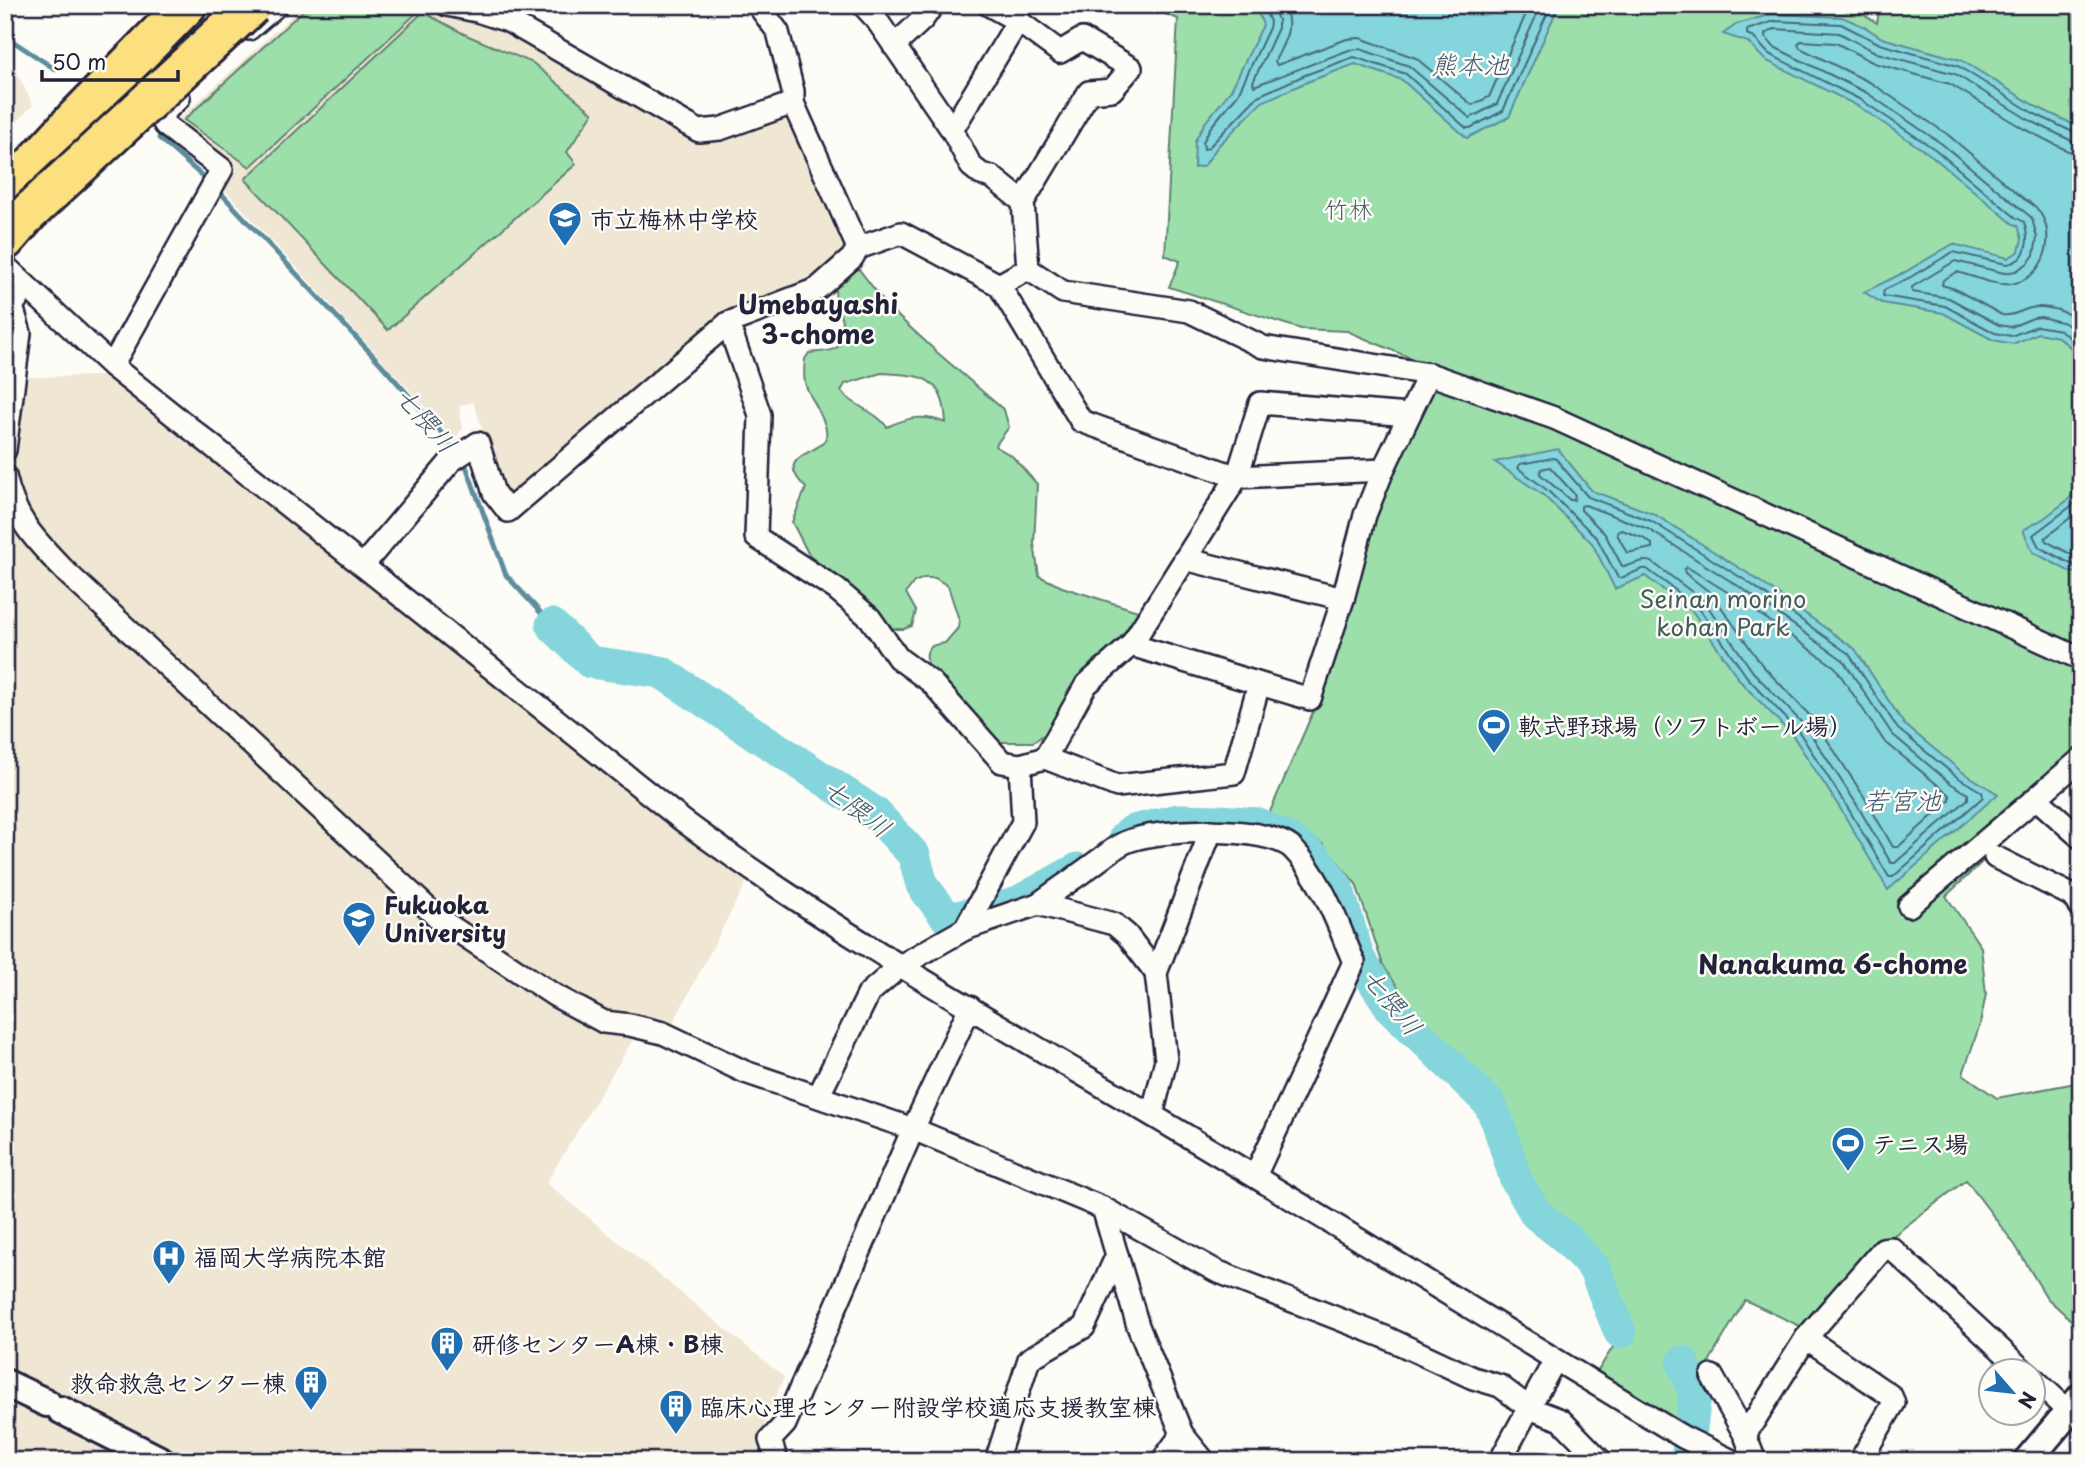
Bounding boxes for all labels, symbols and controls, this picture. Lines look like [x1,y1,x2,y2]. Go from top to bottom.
scale bar [42,38,178,82]
water label: 熊本池 [1431,44,1510,83]
text: 50 m [52,45,106,77]
park label: 竹林 [1324,190,1372,226]
school or university icon: 市立梅林中学校 [546,199,584,248]
place label: 市立梅林中学校 [590,200,758,236]
district label: Umebayashi 3-chome [738,284,898,353]
water label: 七隈川 [387,377,467,461]
park label: Seinan morino kohan Park [1640,580,1806,644]
sports icon: 軟式野球場（ソフトボール場） [1475,706,1513,755]
place label: 軟式野球場（ソフトボール場） [1518,707,1853,743]
water label: 七隈川 [815,768,901,846]
water label: 若宮池 [1863,780,1942,819]
place label: Fukuoka University [384,886,506,950]
school or university icon: Fukuoka University [340,899,378,948]
district label: Nanakuma 6-chome [1698,944,1968,983]
water label: 七隈川 [1353,958,1433,1044]
sports icon: テニス場 [1829,1124,1867,1173]
place label: テニス場 [1872,1125,1968,1161]
hospital icon: 福岡大学病院本館 [150,1237,188,1286]
place label: 福岡大学病院本館 [194,1238,386,1274]
building icon: 研修センターA棟・B棟 [428,1324,466,1373]
place label: 研修センターA棟・B棟 [472,1325,724,1361]
north arrow [1978,1358,2048,1428]
building icon: 救命救急センター棟 [292,1363,330,1412]
place label: 救命救急センター棟 [70,1364,287,1400]
building icon: 臨床心理センター附設学校適応支援教室棟 [657,1387,695,1436]
text: N [2012,1387,2044,1414]
place label: 臨床心理センター附設学校適応支援教室棟 [700,1388,1157,1424]

